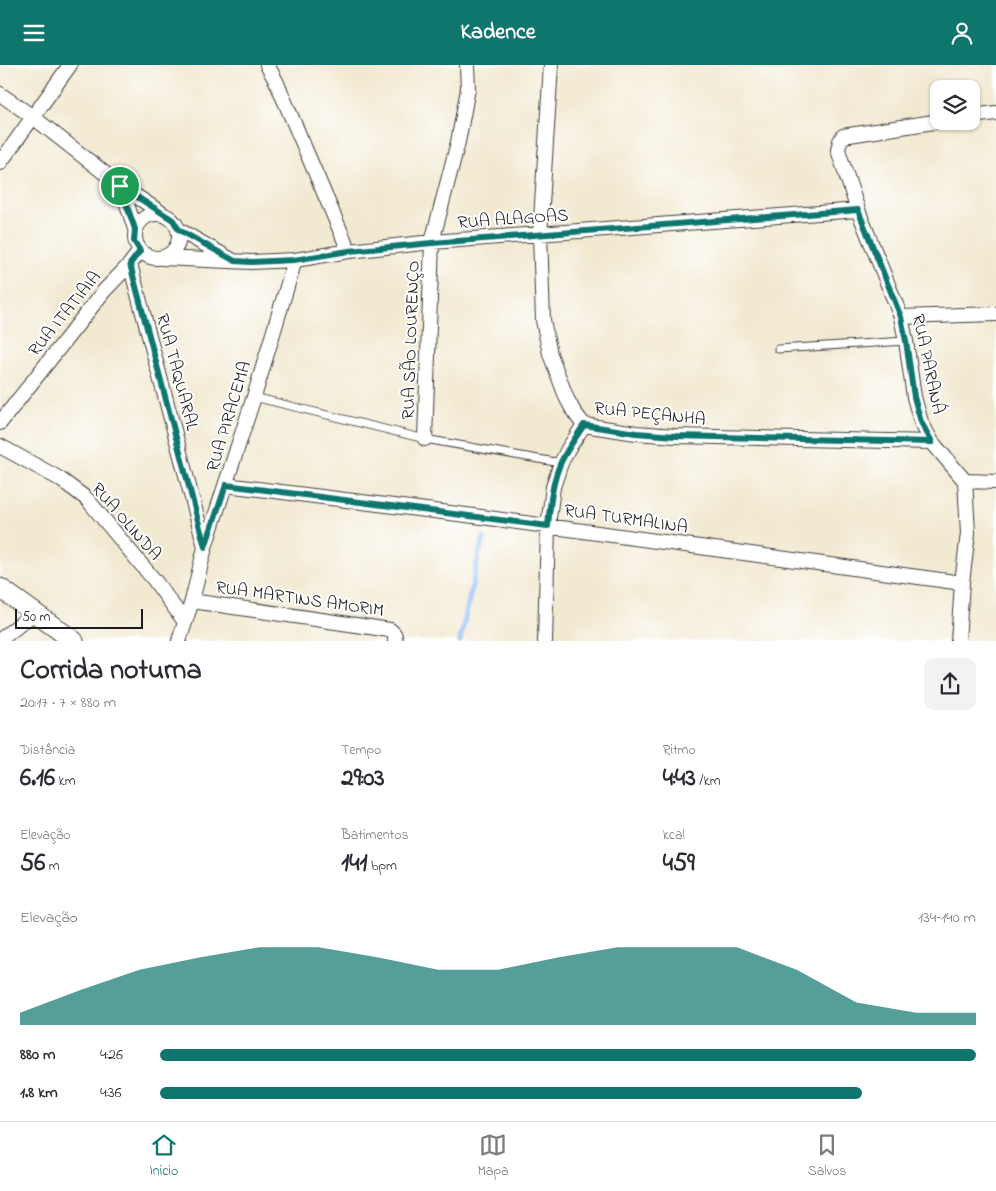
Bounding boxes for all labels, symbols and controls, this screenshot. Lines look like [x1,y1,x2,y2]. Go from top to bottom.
text: Kadence [460,17,536,49]
icon: menu [20,19,48,47]
icon: person [948,19,976,47]
map controls [930,80,980,130]
button: layers [930,80,980,130]
pin [99,165,141,207]
icon: arrive [106,172,134,200]
street label: RUA ALAGOAS [457,203,569,237]
street label: RUA SÃO LOURENÇO [396,260,428,420]
street label: RUA ITATIAIA [23,266,108,363]
street label: RUA TAQUARAL [148,311,204,434]
street label: RUA PARANÁ [904,312,950,417]
street label: RUA PIRACEMA [201,358,259,475]
street label: RUA PEÇANHA [593,396,707,434]
street label: RUA OLINDA [84,478,167,567]
street label: RUA TURMALINA [562,498,689,542]
street label: RUA MARTINS AMORIM [214,575,385,625]
scale bar [15,606,142,629]
text: 50 m [22,607,50,628]
text: Corrida noturna [20,651,202,692]
button: share [924,658,976,710]
text: 20:17 · 7 × 880 m [20,691,116,715]
text: Distância [20,740,75,761]
text: Tempo [341,740,381,761]
text: Ritmo [663,740,696,761]
text: 6.16 [20,761,55,797]
text: 29:03 [341,761,385,797]
text: 4:43 [663,761,696,797]
text: km [55,771,76,792]
text: /km [696,771,721,792]
text: Elevação [20,825,71,846]
text: Batimentos [341,825,409,846]
text: kcal [663,825,685,846]
text: 56 [20,846,45,882]
text: 141 [341,846,368,882]
text: 459 [663,846,695,882]
text: m [45,856,60,877]
text: bpm [368,856,397,877]
text: Elevação [20,906,78,930]
text: 134–140 m [918,906,976,930]
text: 880 m [20,1043,55,1067]
text: 4:26 [100,1043,123,1067]
text: 1.8 km [20,1081,58,1105]
text: 4:36 [100,1081,122,1105]
tab: Início [150,1131,178,1182]
tab: Mapa [477,1131,509,1182]
tab: Salvos [808,1131,846,1182]

